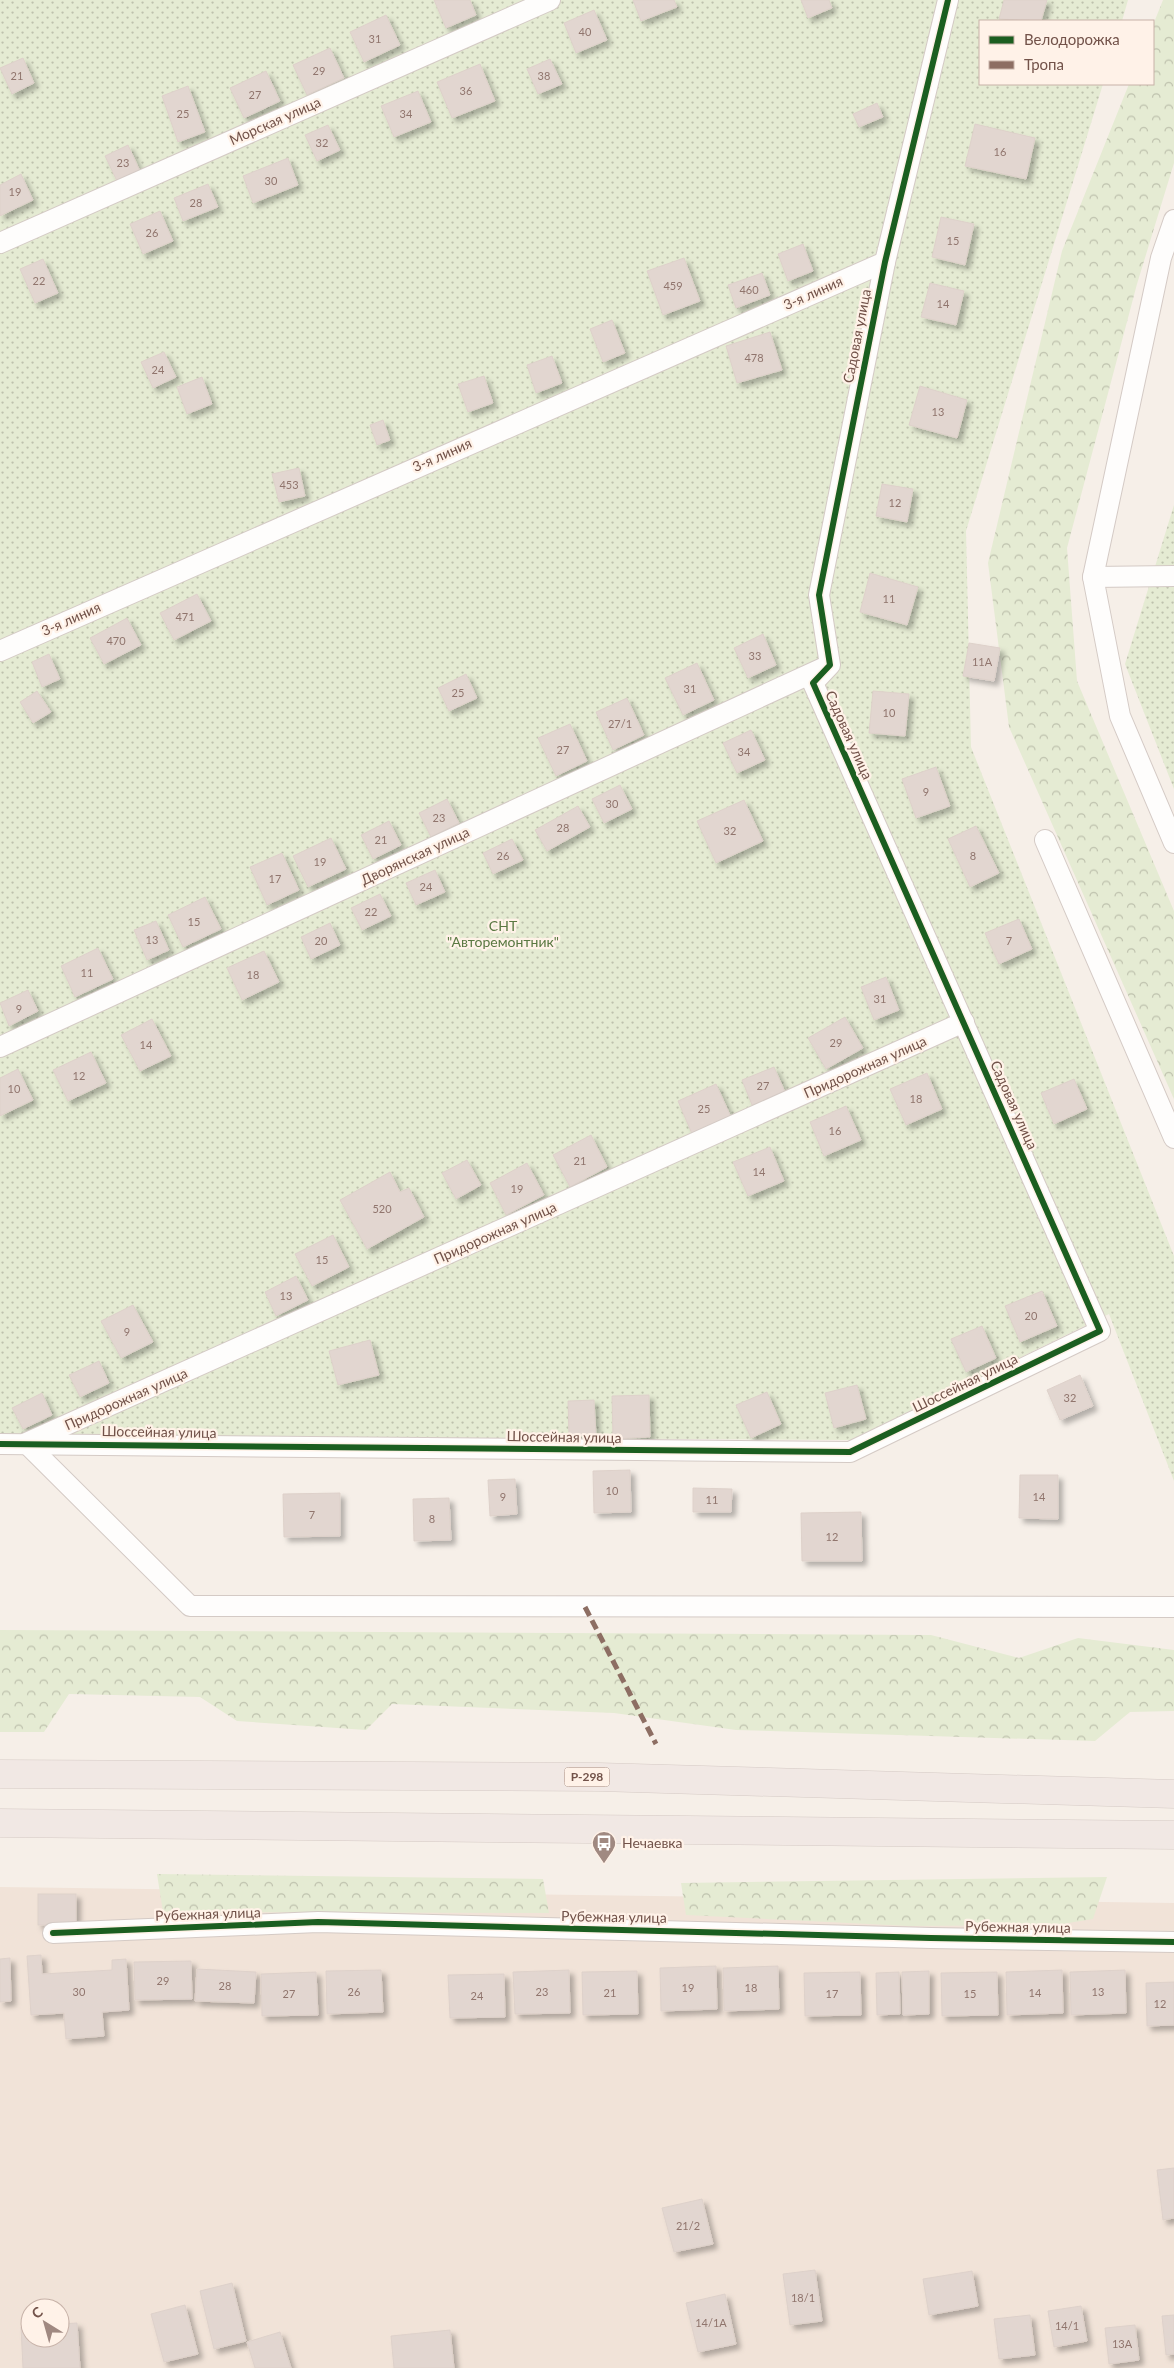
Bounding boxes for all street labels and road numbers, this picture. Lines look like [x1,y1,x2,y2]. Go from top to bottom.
street label: Морская улица [226,93,323,148]
street label: 3-я линия [781,272,845,313]
street label: Садовая улица [839,287,874,384]
street label: 3-я линия [410,434,474,475]
street label: 3-я линия [39,598,103,639]
street label: Садовая улица [822,688,877,782]
street label: Дворянская улица [358,823,472,888]
street label: Придорожная улица [801,1032,929,1101]
street label: Садовая улица [987,1058,1042,1152]
street label: Придорожная улица [431,1198,559,1267]
street label: Шоссейная улица [909,1350,1020,1415]
street label: Придорожная улица [62,1364,190,1433]
street label: Шоссейная улица [101,1422,217,1441]
street label: Шоссейная улица [506,1427,622,1446]
road number: Р-298 [564,1768,610,1786]
street label: Рубежная улица [155,1903,261,1924]
street label: Рубежная улица [561,1907,667,1926]
street label: Рубежная улица [965,1917,1071,1936]

